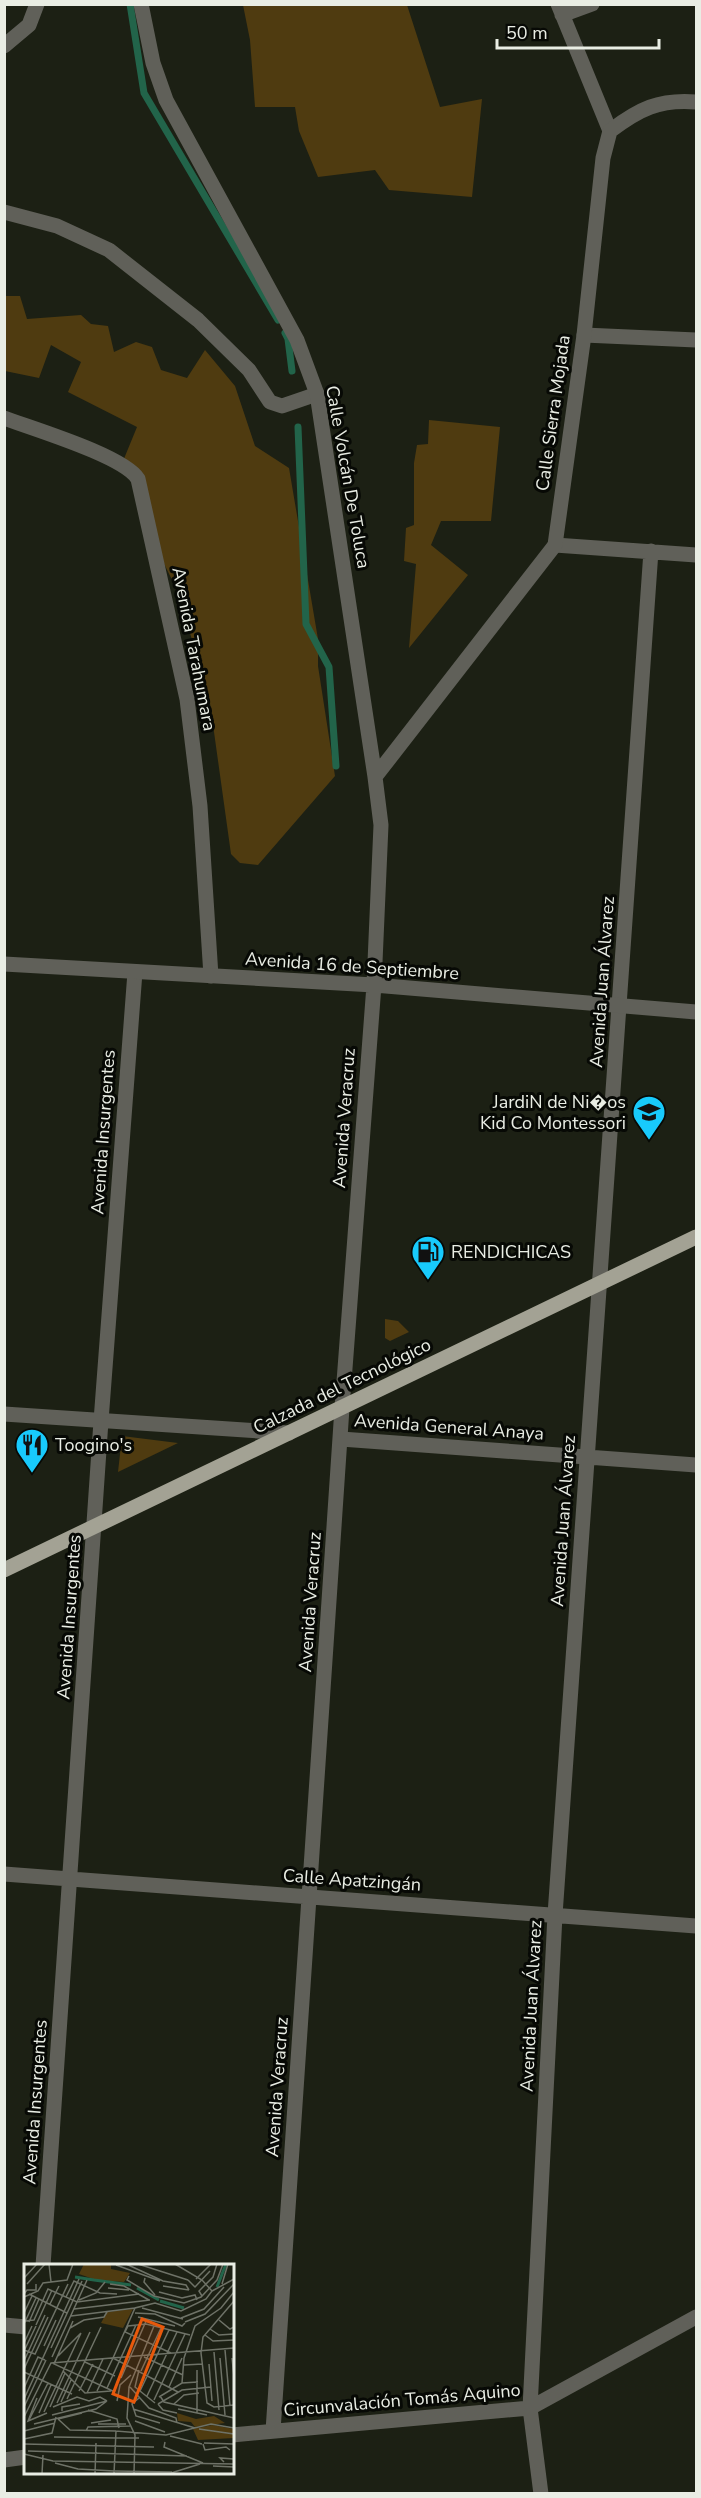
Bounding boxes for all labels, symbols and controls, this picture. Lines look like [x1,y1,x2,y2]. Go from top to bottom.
scale bar [497,12,659,50]
text: 50 m [506,21,548,45]
street label: Calle Sierra Mojada [530,334,576,492]
street label: Calle Volcán De Toluca [320,384,376,570]
street label: Avenida Tarahumara [166,565,222,733]
street label: Avenida Juan Álvarez [584,895,620,1069]
street label: Avenida 16 de Septiembre [244,947,460,985]
street label: Avenida Veracruz [327,1047,361,1189]
street label: Avenida Insurgentes [85,1049,121,1215]
place label: JardiN de Ni�os Kid Co Montessori [480,1090,626,1135]
school or university icon: JardiN de Ni�os Kid Co Montessori [631,1094,667,1141]
fuel station icon: RENDICHICAS [410,1234,446,1281]
place label: RENDICHICAS [451,1240,571,1264]
street label: Calzada del Tecnológico [249,1332,435,1440]
street label: Avenida General Anaya [353,1408,545,1446]
restaurant icon: Toogino's [14,1427,50,1474]
place label: Toogino's [55,1433,132,1457]
street label: Avenida Juan Álvarez [545,1434,581,1608]
street label: Avenida Veracruz [293,1531,327,1673]
street label: Avenida Insurgentes [51,1534,87,1700]
street label: Calle Apatzingán [282,1863,422,1897]
street label: Avenida Juan Álvarez [515,1920,547,2092]
street label: Avenida Veracruz [260,2016,294,2158]
street label: Avenida Insurgentes [17,2019,53,2185]
inset map [24,2264,234,2474]
street label: Circunvalación Tomás Aquino [283,2378,521,2422]

